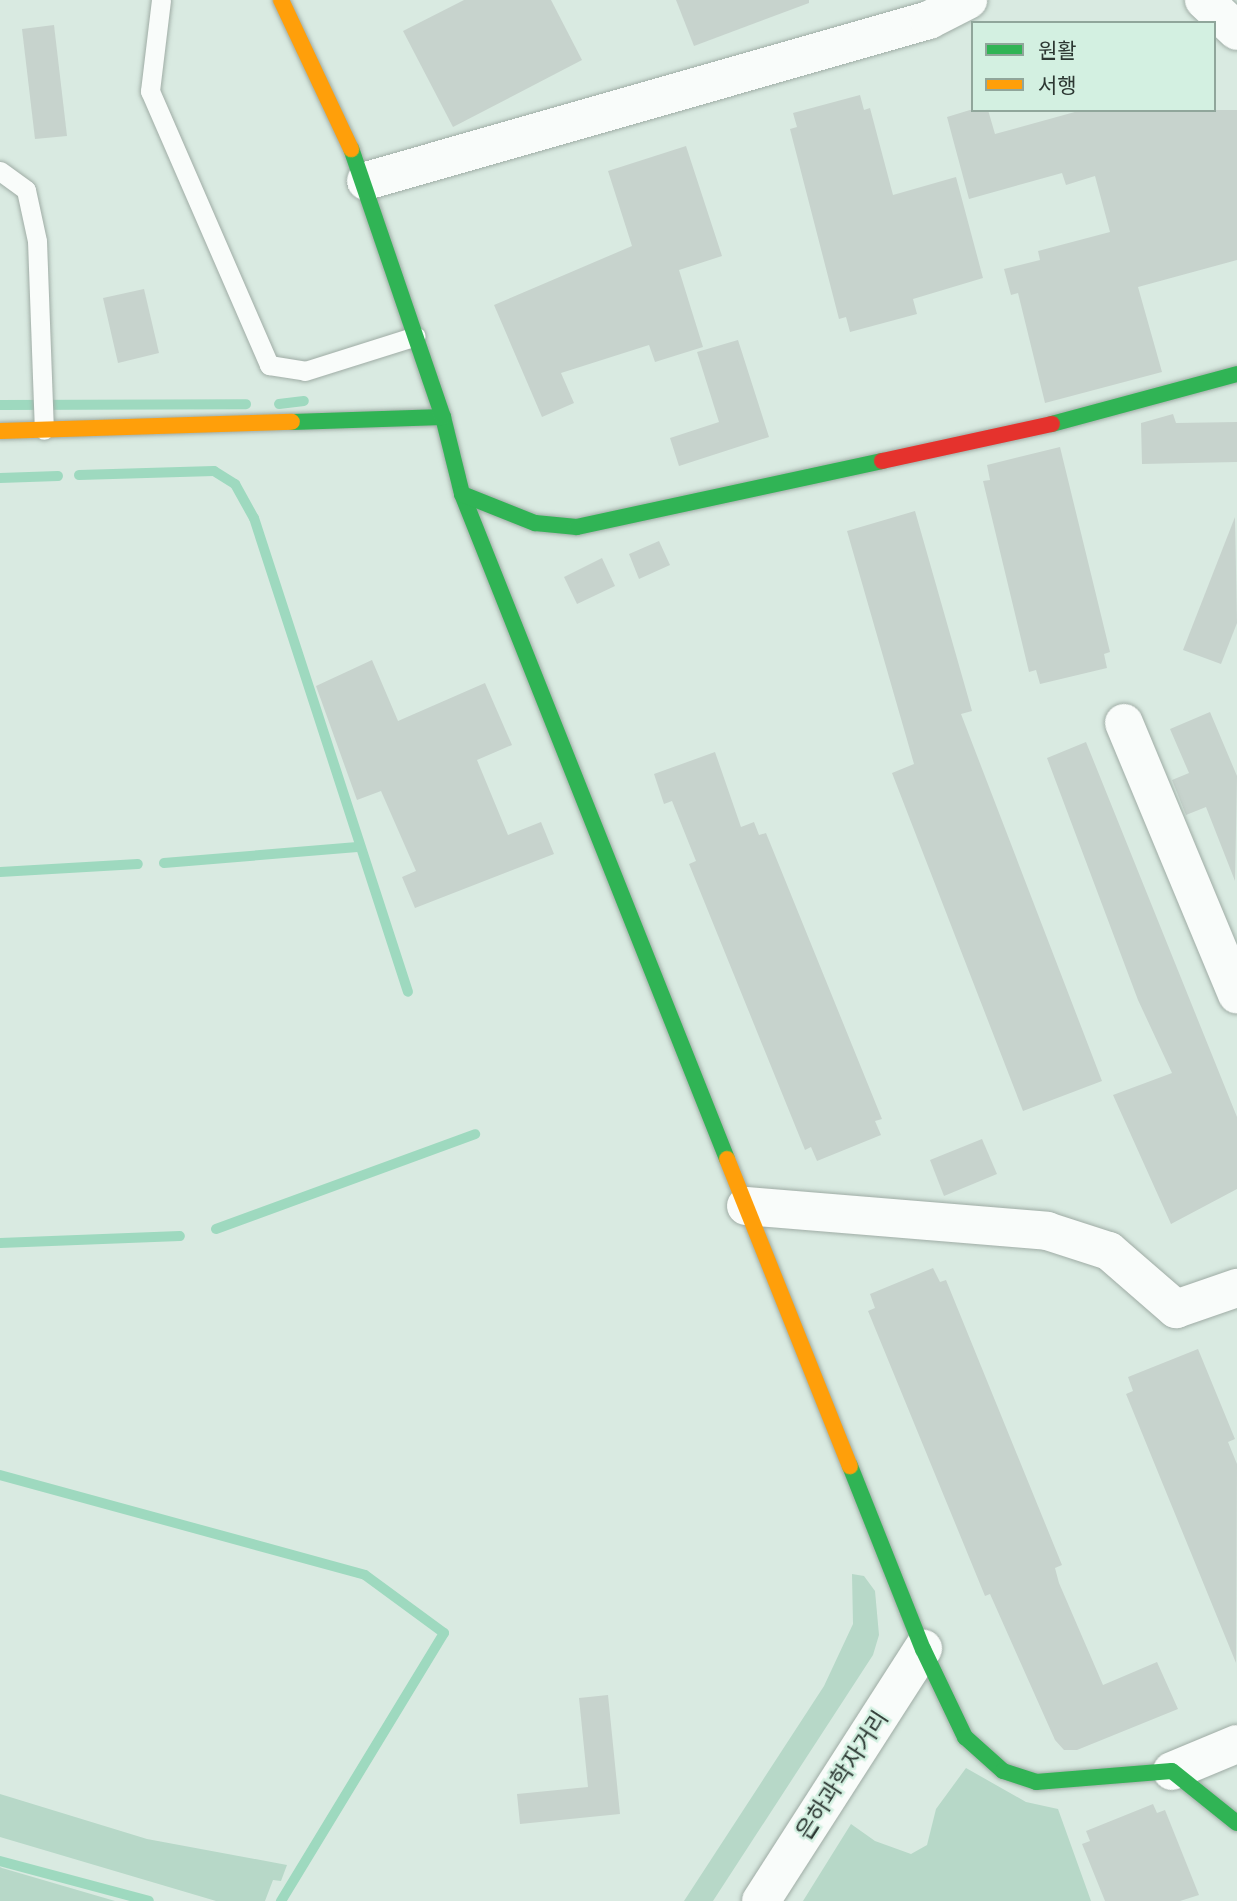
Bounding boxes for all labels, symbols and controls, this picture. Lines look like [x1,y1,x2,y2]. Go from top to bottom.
legend [971,21,1216,112]
text: 원활 [1038,36,1077,65]
text: 서행 [1038,71,1077,100]
street label: 은하과학자거리 [790,1705,894,1845]

